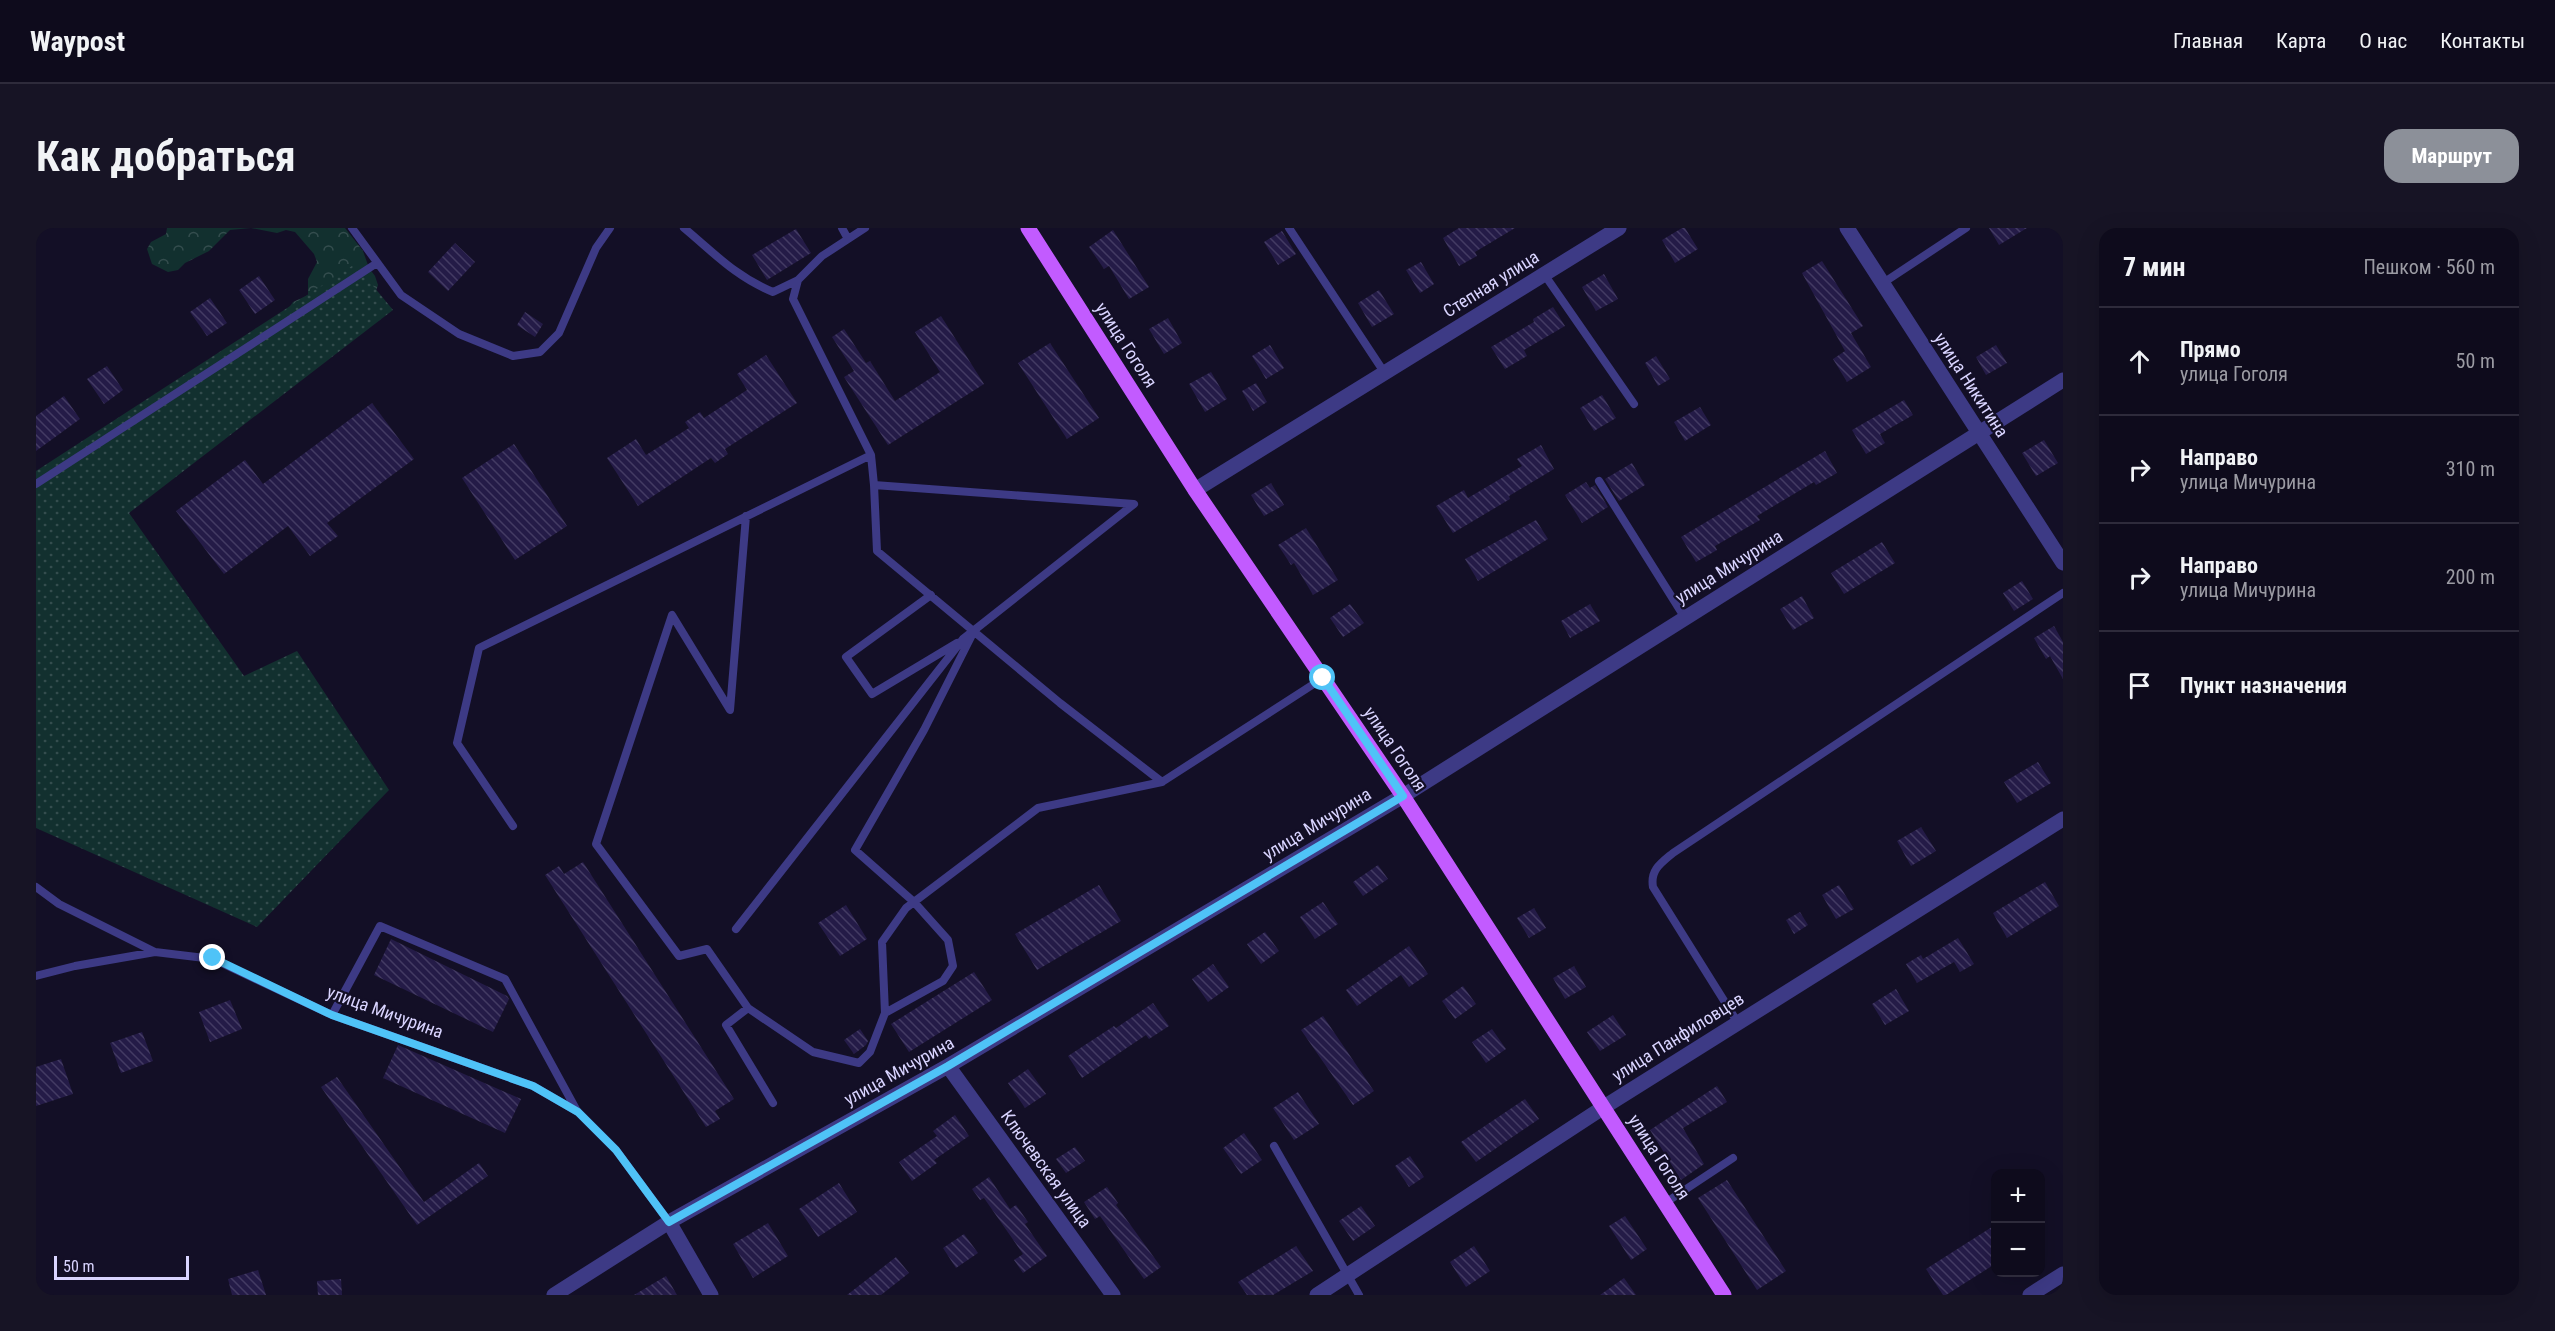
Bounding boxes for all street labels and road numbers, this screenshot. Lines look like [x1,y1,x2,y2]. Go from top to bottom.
street label: Степная улица [1439,246,1542,321]
street label: улица Гоголя [1091,298,1162,391]
street label: улица Никитина [1930,329,2013,441]
street label: улица Мичурина [1671,525,1786,608]
street label: улица Гоголя [1360,703,1431,795]
street label: улица Мичурина [1259,783,1375,864]
street label: улица Мичурина [324,981,446,1042]
street label: улица Панфиловцев [1608,988,1747,1086]
street label: улица Мичурина [840,1032,957,1109]
street label: Ключевская улица [997,1106,1096,1232]
street label: улица Гоголя [1624,1110,1695,1203]

